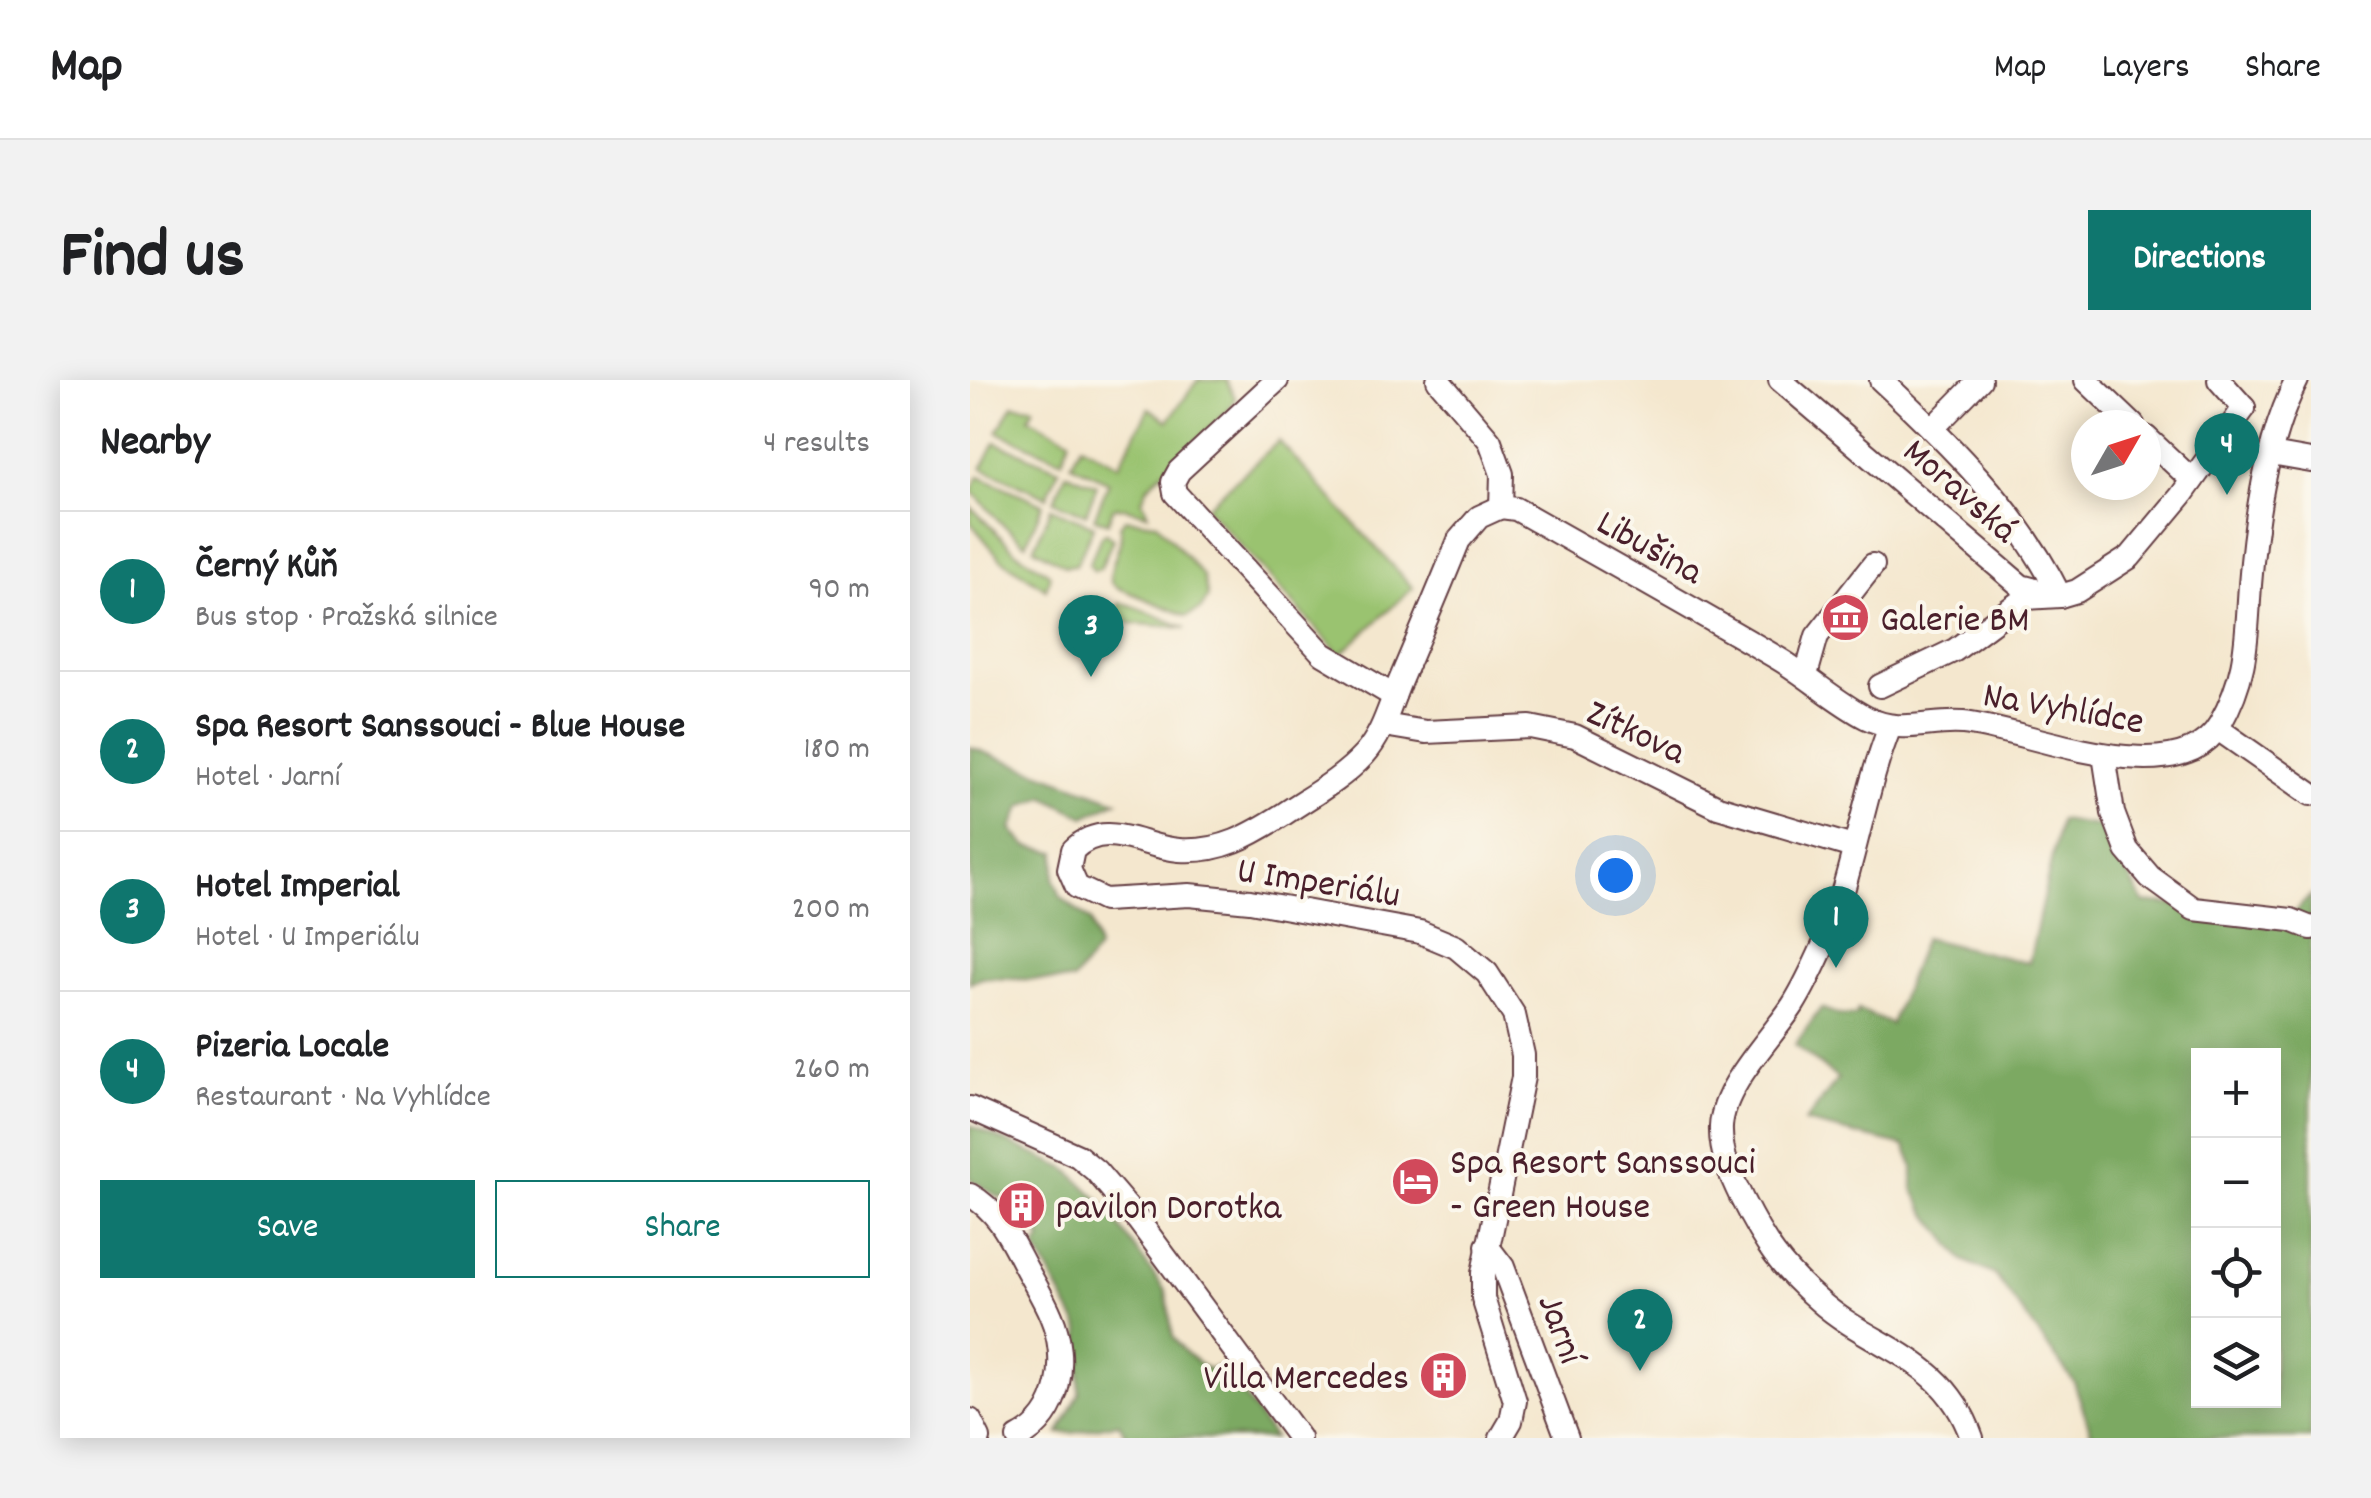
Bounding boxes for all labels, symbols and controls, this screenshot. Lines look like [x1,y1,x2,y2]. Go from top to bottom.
text: Map [50,35,123,104]
text: Map [1994,44,2047,94]
text: Layers [2102,44,2190,94]
text: Share [2245,44,2321,94]
text: Find us [60,210,245,310]
button: Directions [2088,210,2311,310]
north arrow [2071,410,2161,500]
pin: 4 [2194,412,2260,495]
text: Nearby [100,415,210,475]
text: 4 results [763,422,870,468]
street label: Moravská [1888,427,2028,559]
street label: Libušina [1585,498,1713,602]
text: Černý Kůň [195,541,338,596]
text: 1 [129,568,136,614]
text: 90 m [809,568,870,614]
museum icon: Galerie BM [1819,591,1871,643]
pin: 3 [1058,594,1124,677]
place label: Galerie BM [1880,595,2030,650]
text: Bus stop · Pražská silnice [195,596,498,642]
street label: Na Vyhlídce [1978,670,2148,753]
street label: Zítkova [1576,688,1694,782]
text: Spa Resort Sanssouci - Blue House [195,701,685,756]
text: 2 [126,728,139,774]
text: 180 m [803,728,870,774]
text: Hotel · Jarní [195,756,340,802]
street label: U Imperiálu [1233,845,1404,925]
your location [1590,850,1641,901]
text: Hotel Imperial [195,861,400,916]
pin: 1 [1804,886,1868,968]
text: 3 [125,888,140,934]
text: 200 m [792,888,870,934]
text: Hotel · U Imperiálu [195,916,420,962]
text: Pizeria Locale [195,1021,389,1076]
text: 4 [126,1048,139,1094]
text: 260 m [794,1048,870,1094]
map controls [2191,1048,2281,1408]
button: + [2191,1048,2281,1138]
text: Restaurant · Na Vyhlídce [195,1076,491,1122]
place label: Spa Resort Sanssouci - Green House [1450,1138,1755,1237]
button: − [2191,1138,2281,1228]
hotel icon: Spa Resort Sanssouci - Green House [1389,1156,1441,1208]
building icon: pavilon Dorotka [995,1179,1047,1231]
button: Save [100,1180,475,1278]
button: Share [495,1180,870,1278]
place label: pavilon Dorotka [1056,1183,1282,1238]
button: locate [2191,1228,2281,1318]
street label: Jarní [1520,1287,1597,1375]
pin: 2 [1608,1288,1672,1371]
button: layers [2191,1318,2281,1408]
building icon: Villa Mercedes [1418,1349,1470,1401]
place label: Villa Mercedes [1204,1353,1409,1408]

